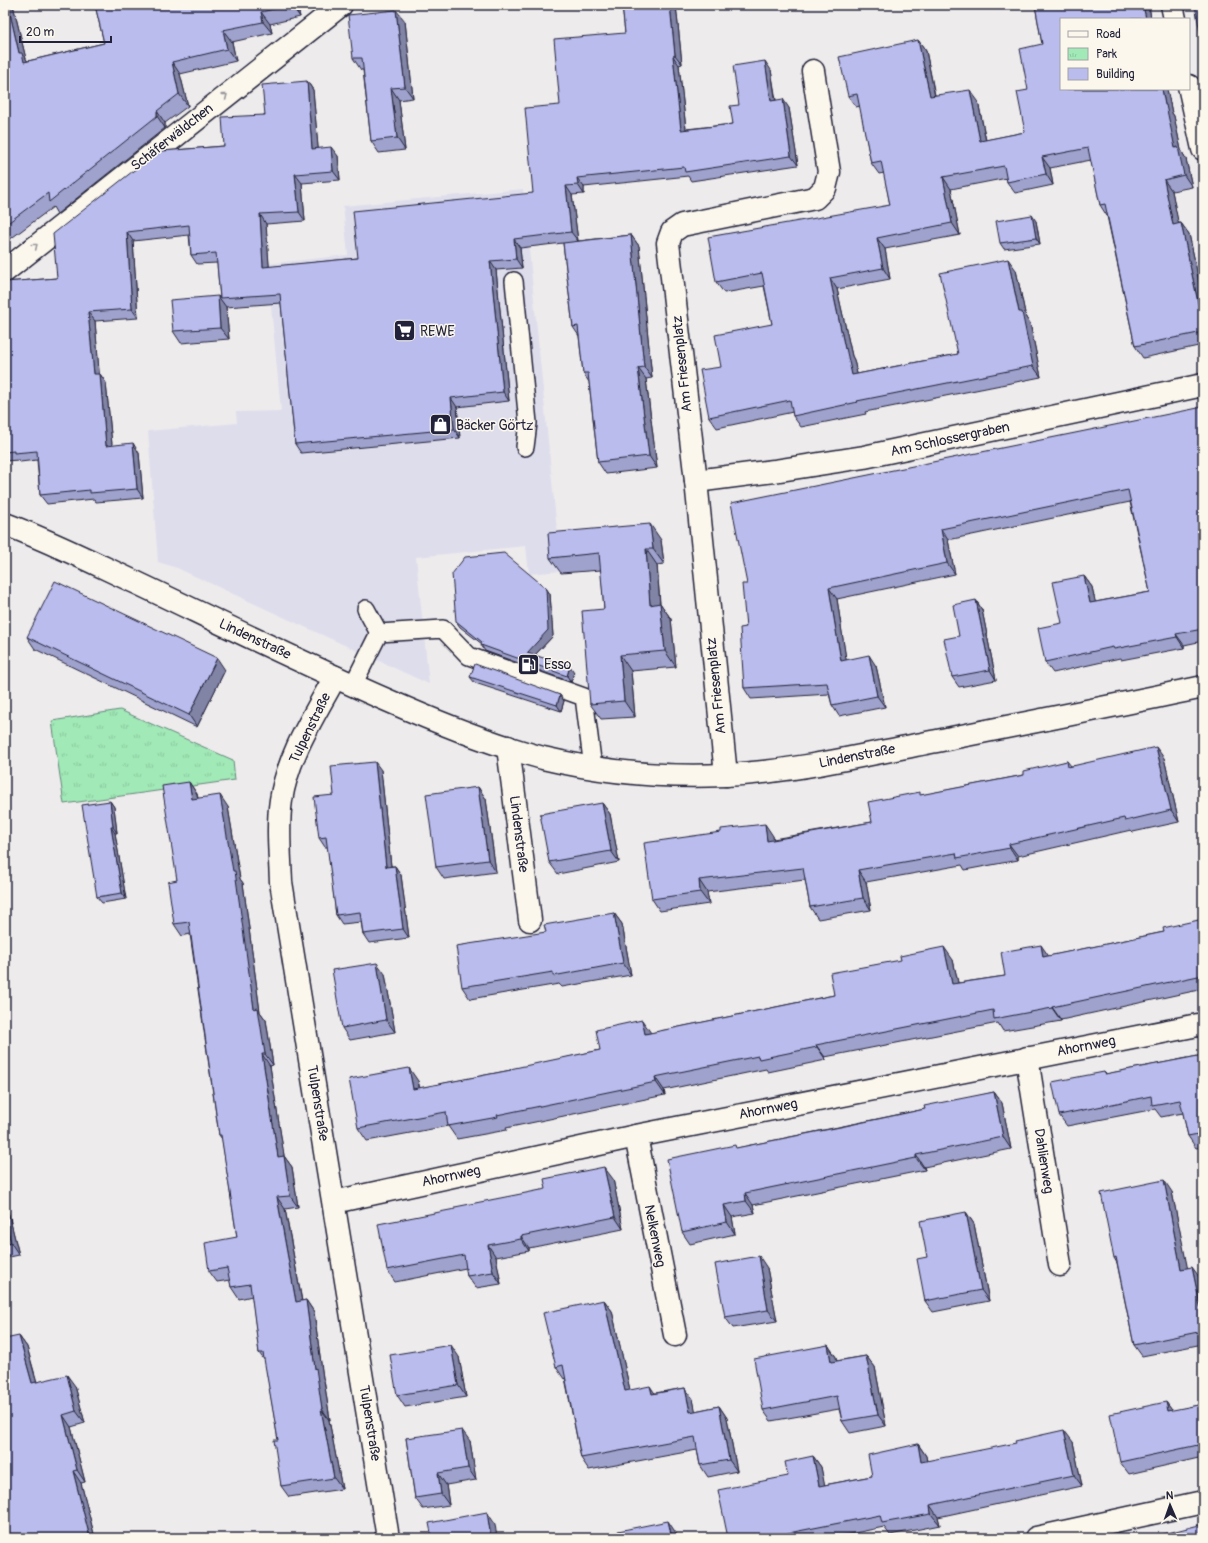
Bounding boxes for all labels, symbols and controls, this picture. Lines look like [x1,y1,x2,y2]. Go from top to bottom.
scale bar [20,18,111,44]
legend [1060,18,1190,90]
text: 20 m [26,25,55,40]
text: Road [1096,27,1121,42]
text: Park [1096,47,1117,62]
text: Building [1096,67,1135,82]
one-way arrow [220,93,227,100]
street label: Schäferwäldchen [127,100,217,174]
one-way arrow [31,244,38,251]
street label: Am Friesenplatz [668,315,696,413]
supermarket icon: REWE [392,318,418,344]
place label: REWE [420,323,455,340]
shop icon: Bäcker Görtz [427,412,453,438]
place label: Bäcker Görtz [456,417,533,434]
street label: Am Schlossergraben [889,418,1011,460]
street label: Lindenstraße [216,615,294,663]
street label: Am Friesenplatz [702,637,730,735]
fuel station icon: Esso [516,651,542,677]
place label: Esso [544,656,572,673]
street label: Tulpenstraße [286,690,334,766]
street label: Lindenstraße [817,740,897,772]
street label: Lindenstraße [506,795,532,874]
street label: Ahornweg [1055,1032,1117,1060]
street label: Tulpenstraße [304,1064,332,1142]
street label: Ahornweg [737,1095,799,1123]
street label: Dahlienweg [1030,1127,1058,1195]
street label: Ahornweg [420,1162,482,1190]
street label: Nelkenweg [641,1203,669,1269]
street label: Tulpenstraße [356,1384,384,1462]
north arrow [1150,1485,1190,1525]
text: N [1166,1489,1174,1502]

